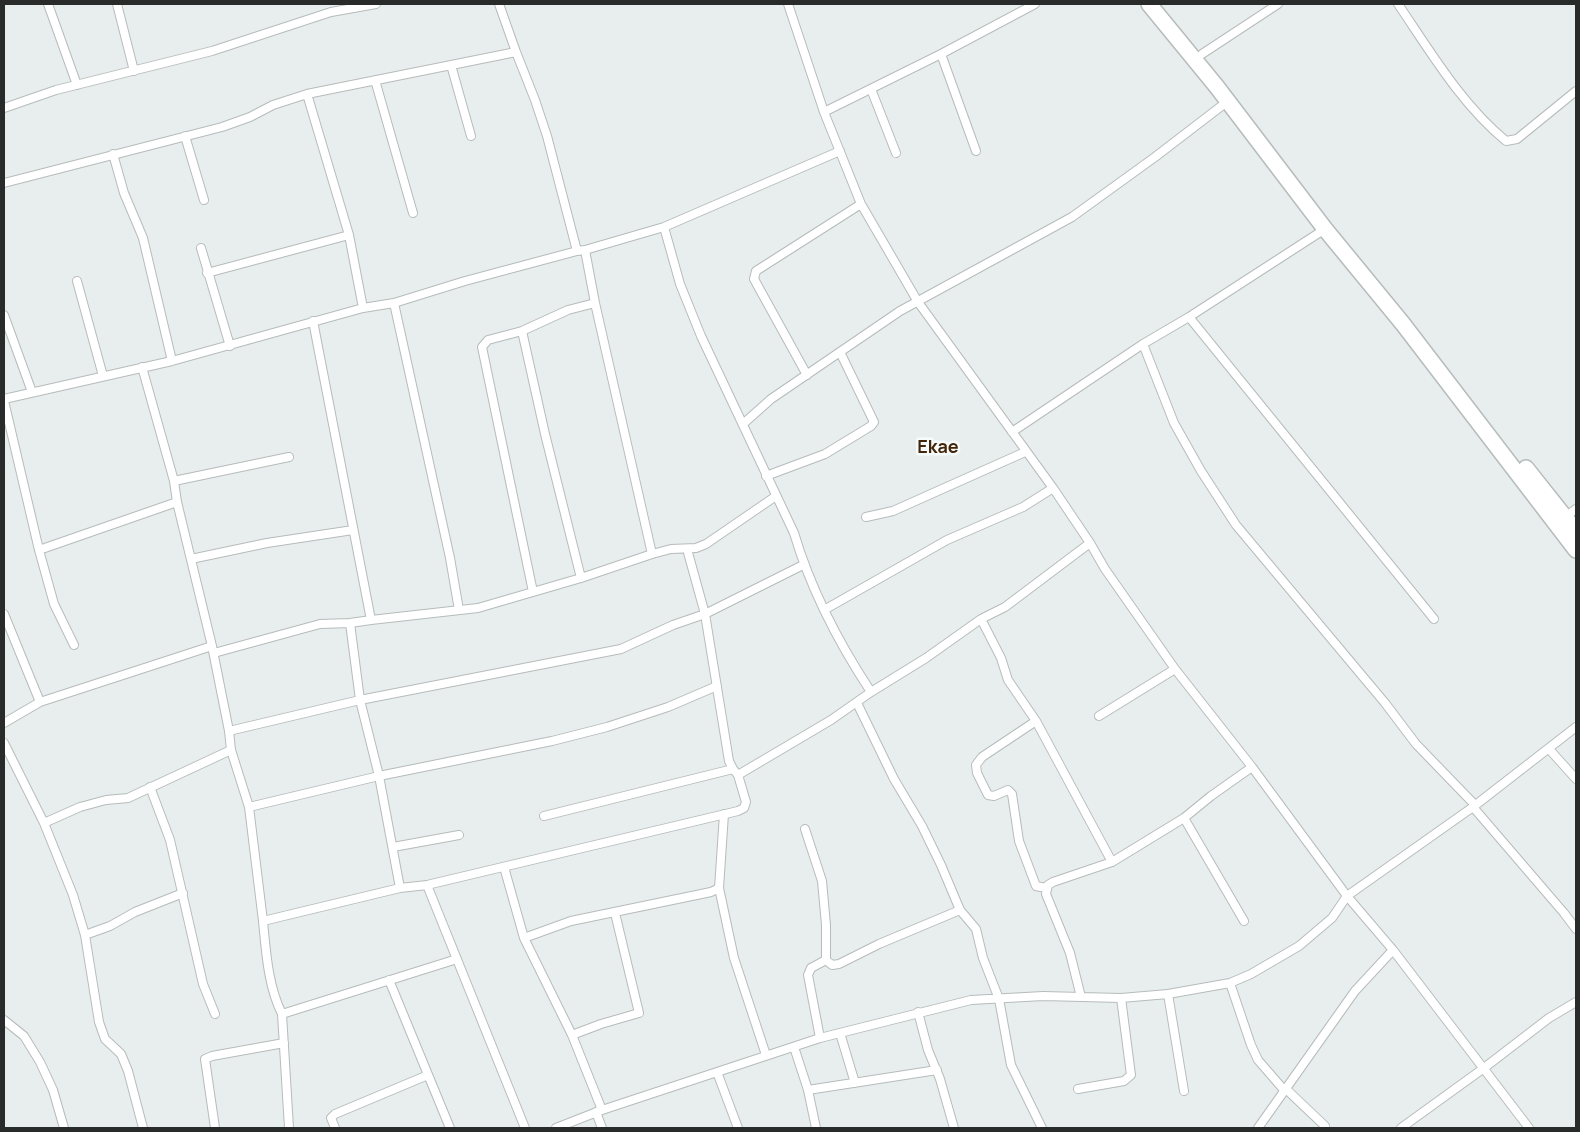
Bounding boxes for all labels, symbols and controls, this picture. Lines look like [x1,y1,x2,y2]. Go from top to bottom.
district label: Ekae [917,437,959,459]

